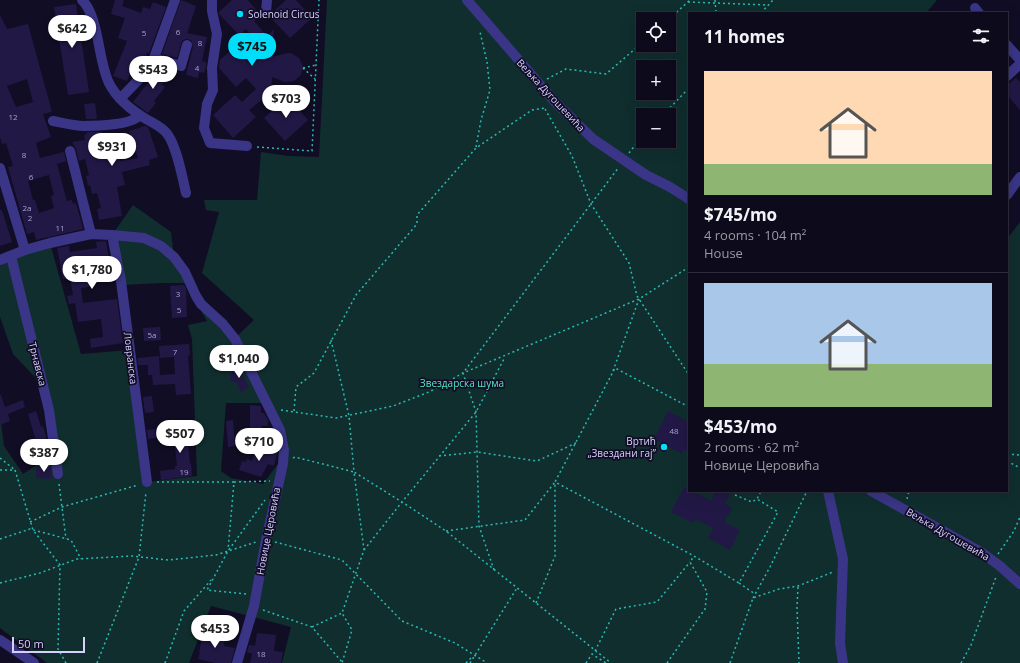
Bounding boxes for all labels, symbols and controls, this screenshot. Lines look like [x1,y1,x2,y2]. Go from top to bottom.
place label: Solenoid Circus [248,7,320,21]
marker: Solenoid Circus [235,9,245,19]
map controls [636,12,676,148]
button: locate [636,12,676,52]
pin: $642 [48,15,96,49]
text: $642 [57,19,87,37]
text: 11 homes [704,25,785,48]
icon: filters [970,25,992,47]
house number: 6 [176,26,181,37]
house number: 5 [142,27,147,38]
pin: $745 [228,33,276,67]
house number: 8 [198,37,203,48]
text: $745 [237,37,267,55]
pin: $543 [129,56,177,90]
street label: Вељка Дугошевића [514,56,588,134]
text: $543 [138,60,168,78]
button: + [636,60,676,100]
house number: 4 [195,62,200,73]
pin: $703 [262,85,310,119]
text: $703 [271,89,301,107]
icon: home [812,97,884,169]
button: − [636,108,676,148]
house number: 12 [8,111,18,122]
pin: $931 [88,133,136,167]
text: $931 [97,137,127,155]
house number: 8 [22,149,27,160]
house number: 6 [29,171,34,182]
house number: 2a [22,202,32,213]
text: $745/mo [704,203,777,226]
house number: 2 [28,212,33,223]
house number: 11 [55,222,65,233]
text: 4 rooms · 104 m² [704,226,806,244]
text: House [704,244,743,262]
pin: $1,780 [59,256,125,290]
text: $1,780 [72,260,112,278]
house number: 3 [176,288,181,299]
house number: 5 [177,304,182,315]
icon: home [812,309,884,381]
house number: 5a [147,329,157,340]
street label: Ловранска [121,331,141,385]
street label: Трнавска [26,341,50,387]
pin: $1,040 [206,345,272,379]
house number: 7 [173,346,178,357]
text: $1,040 [219,349,259,367]
park label: Звездарска шума [420,376,504,390]
text: $453/mo [704,415,777,438]
pin: $507 [156,420,204,454]
text: $507 [165,424,195,442]
house number: 48 [669,425,679,436]
pin: $710 [235,428,283,462]
text: $710 [244,432,274,450]
place label: Вртић „Звездани гај” [587,434,657,460]
text: 2 rooms · 62 m² [704,438,799,456]
pin: $387 [20,439,68,473]
marker: Вртић „Звездани гај” [659,442,669,452]
text: $387 [29,443,59,461]
text: Новице Церовића [704,456,820,474]
house number: 19 [179,466,189,477]
street label: Новице Церовића [253,486,283,576]
street label: Вељка Дугошевића [904,504,992,564]
pin: $453 [191,615,239,649]
text: $453 [200,619,230,637]
scale bar [12,635,85,654]
text: 50 m [18,636,44,651]
house number: 18 [256,648,266,659]

